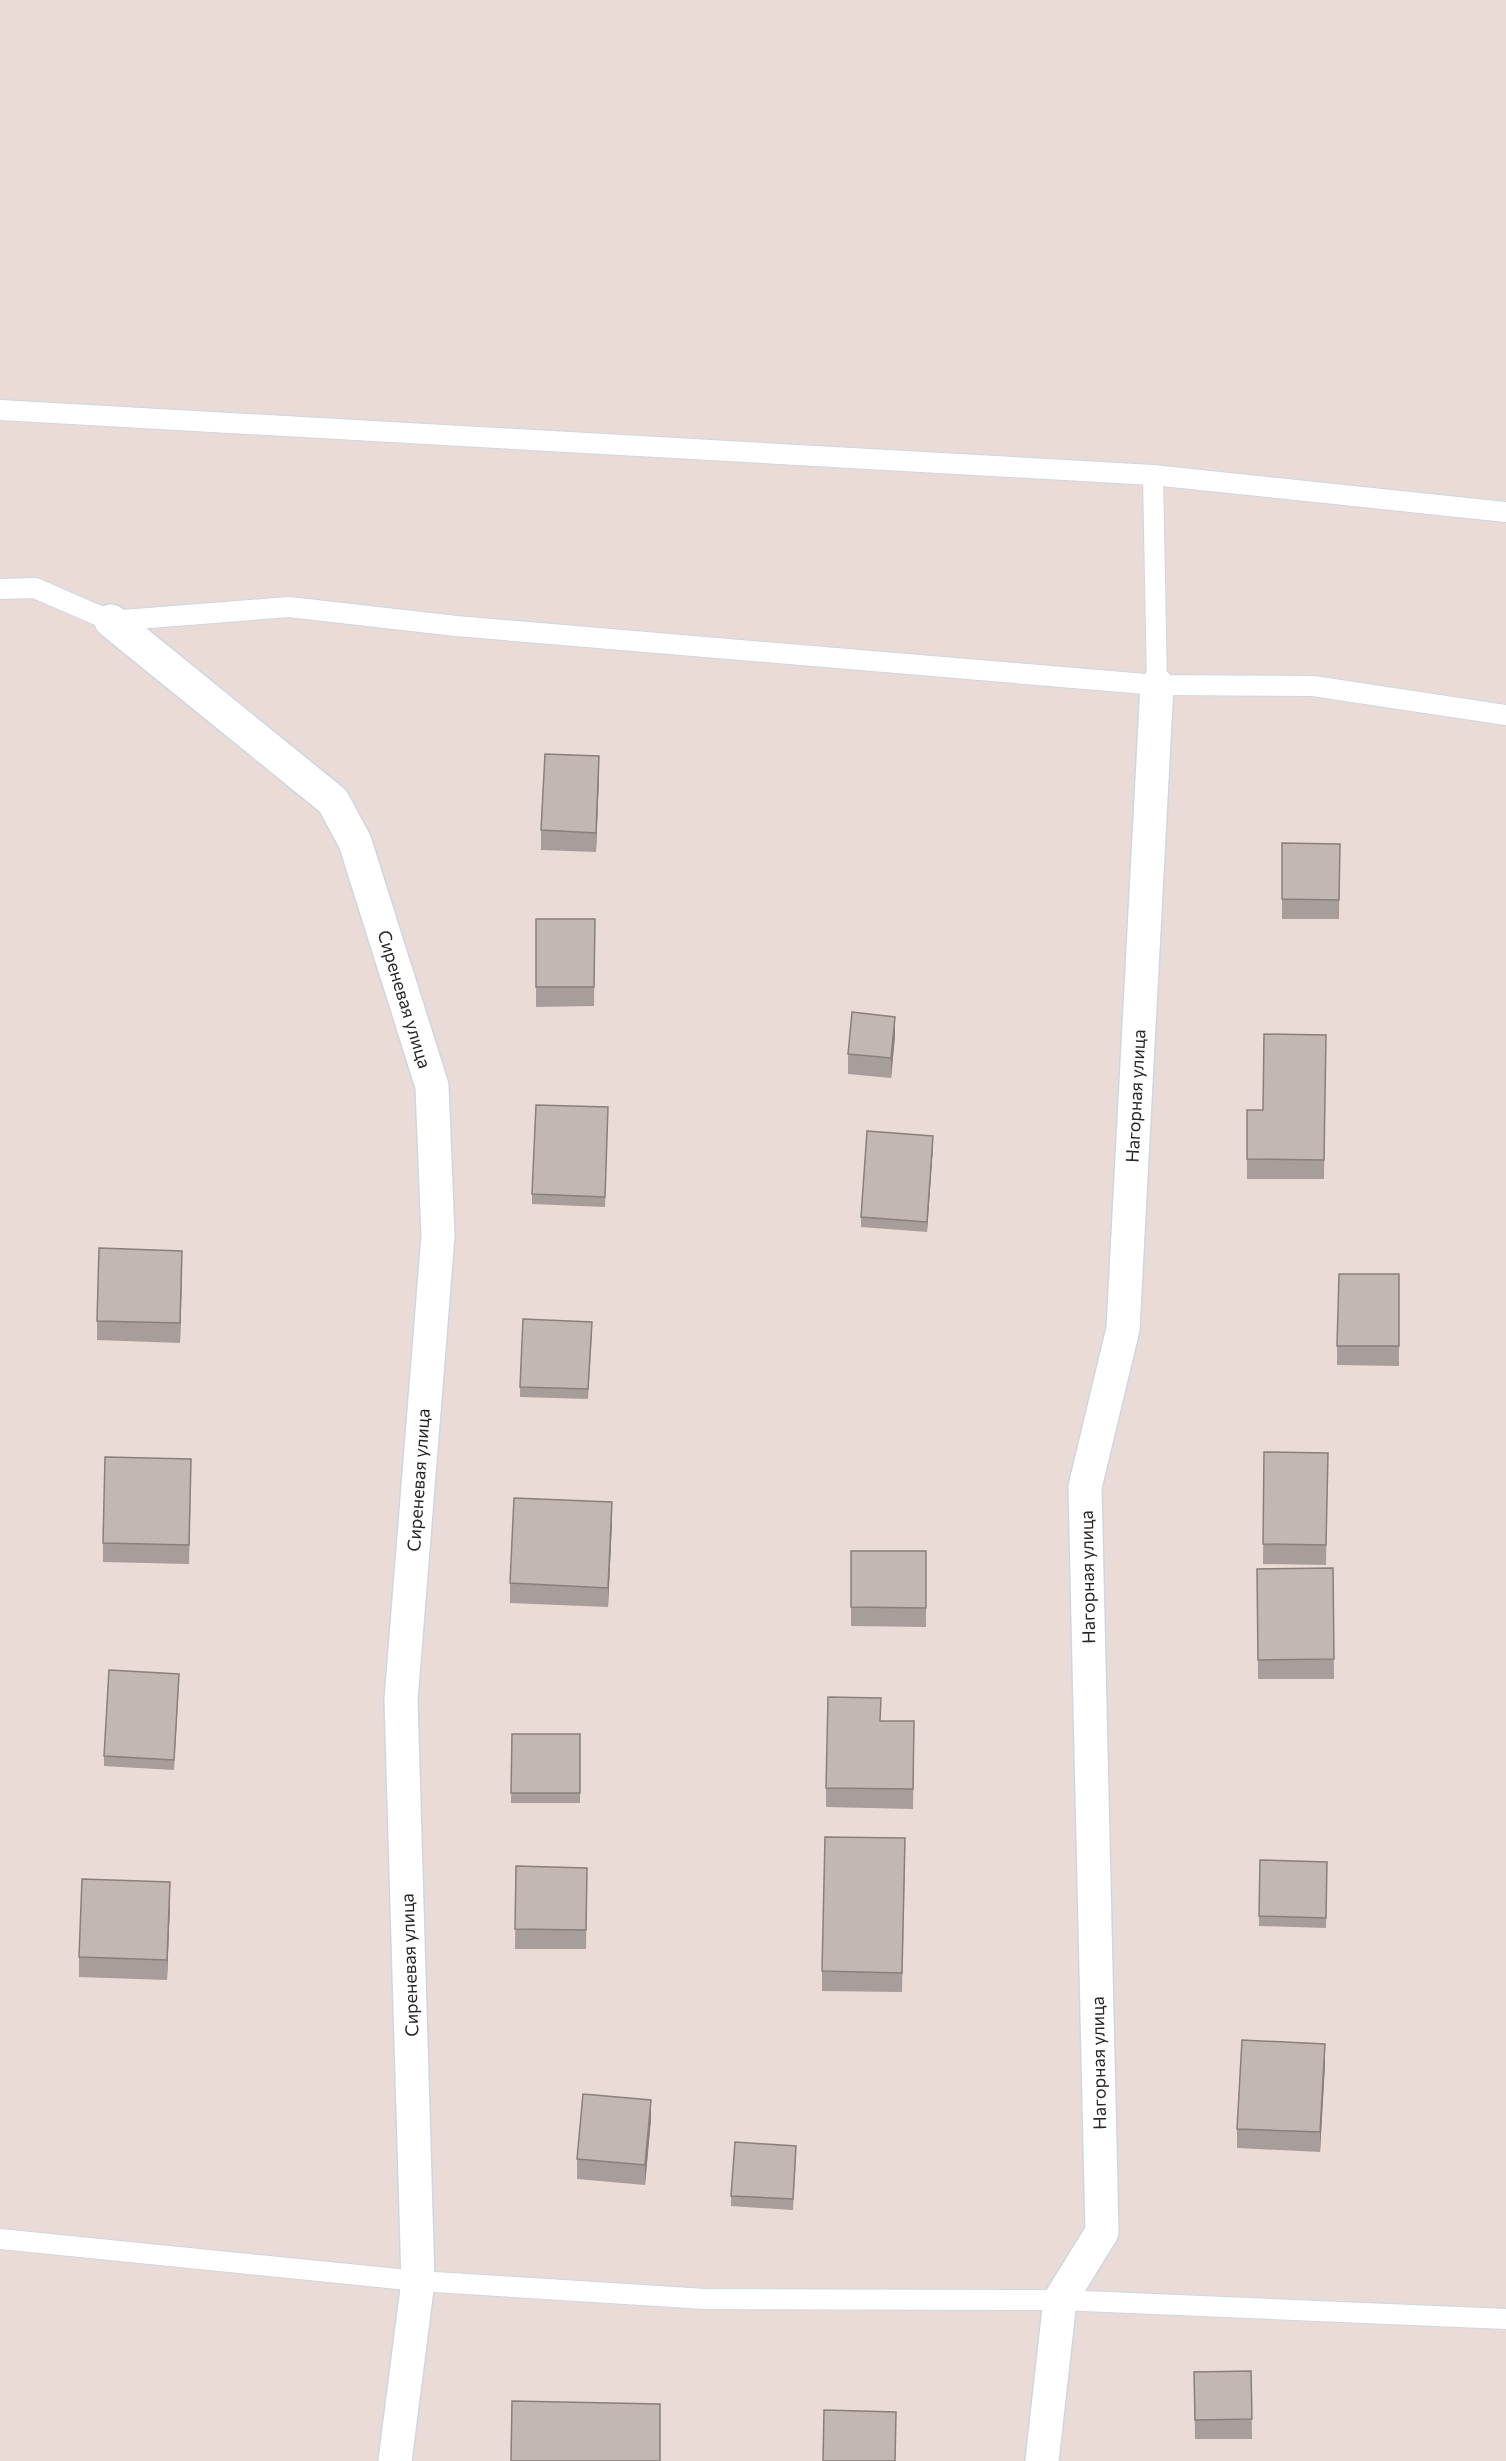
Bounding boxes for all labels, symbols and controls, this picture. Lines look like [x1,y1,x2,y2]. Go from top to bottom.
street label: Сиреневая улица [374,927,436,1071]
street label: Нагорная улица [1121,1029,1149,1163]
street label: Сиреневая улица [402,1408,434,1552]
street label: Нагорная улица [1075,1510,1099,1644]
street label: Сиреневая улица [396,1893,422,2037]
street label: Нагорная улица [1086,1996,1110,2130]

